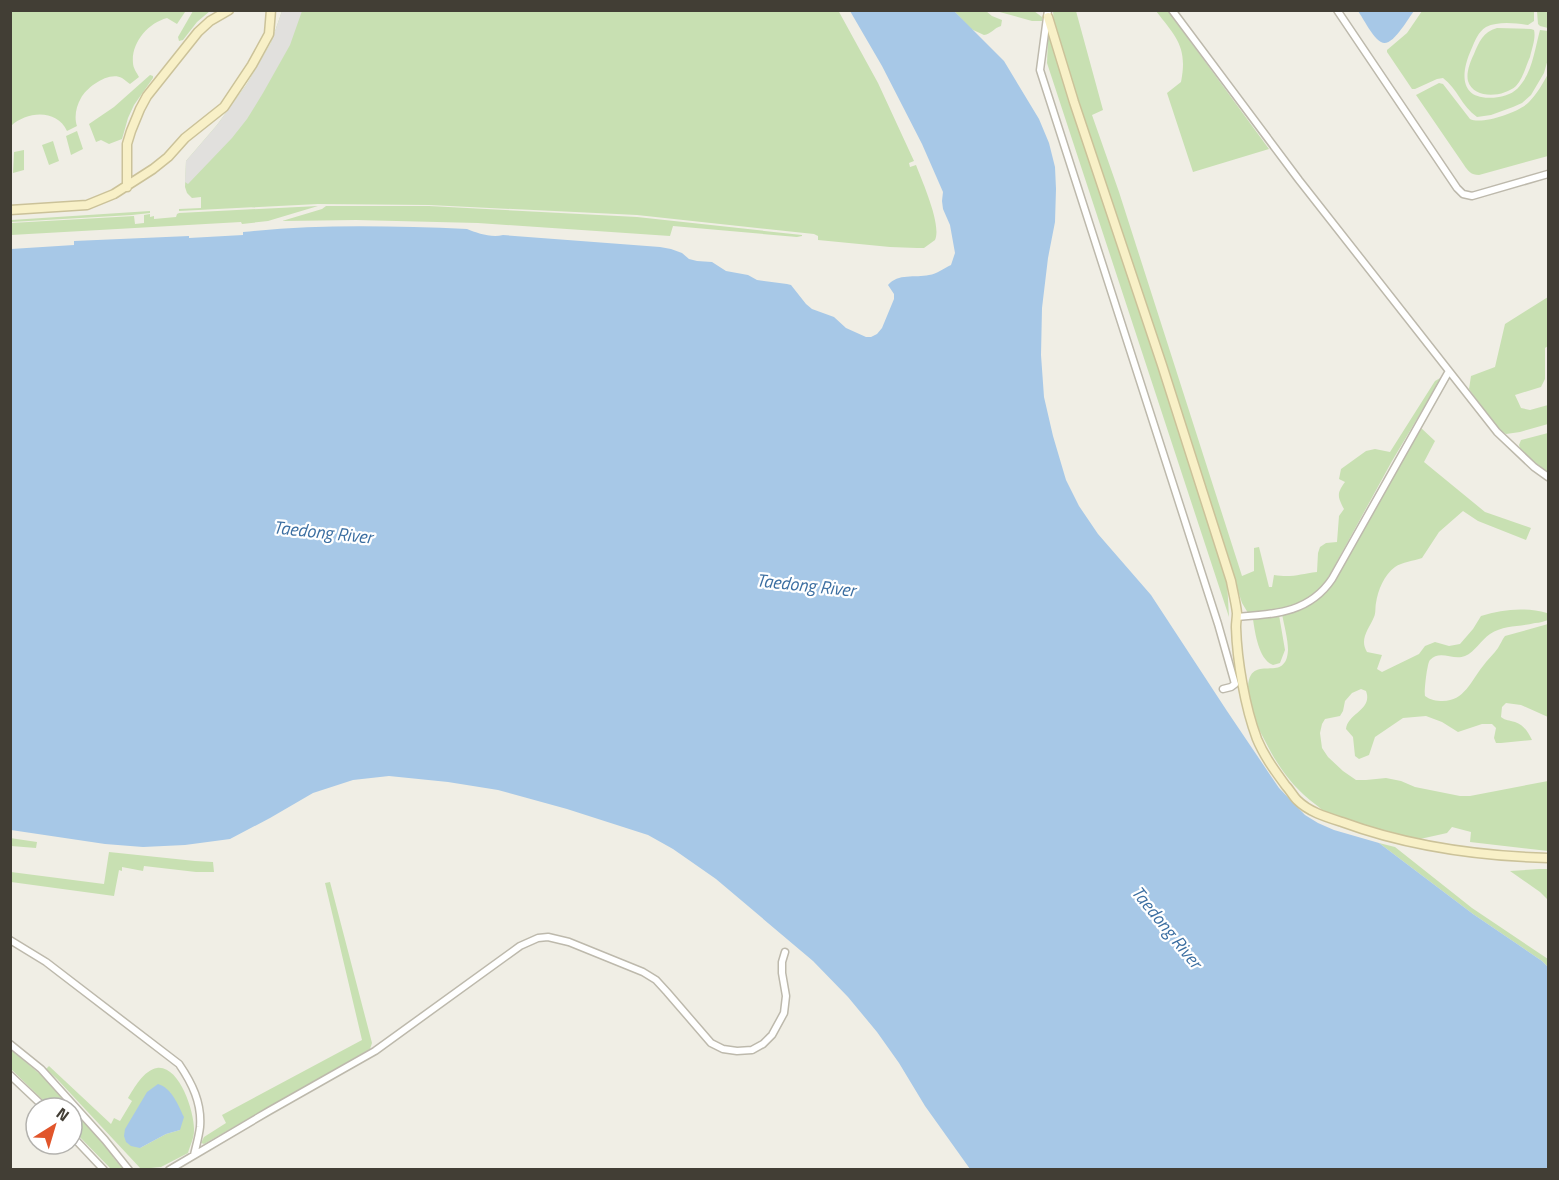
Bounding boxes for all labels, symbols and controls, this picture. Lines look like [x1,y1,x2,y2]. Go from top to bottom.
water label: Taedong River [272,513,376,551]
water label: Taedong River [755,566,859,604]
water label: Taedong River [1125,880,1210,976]
north arrow [24,1096,84,1156]
text: N [51,1101,75,1127]

